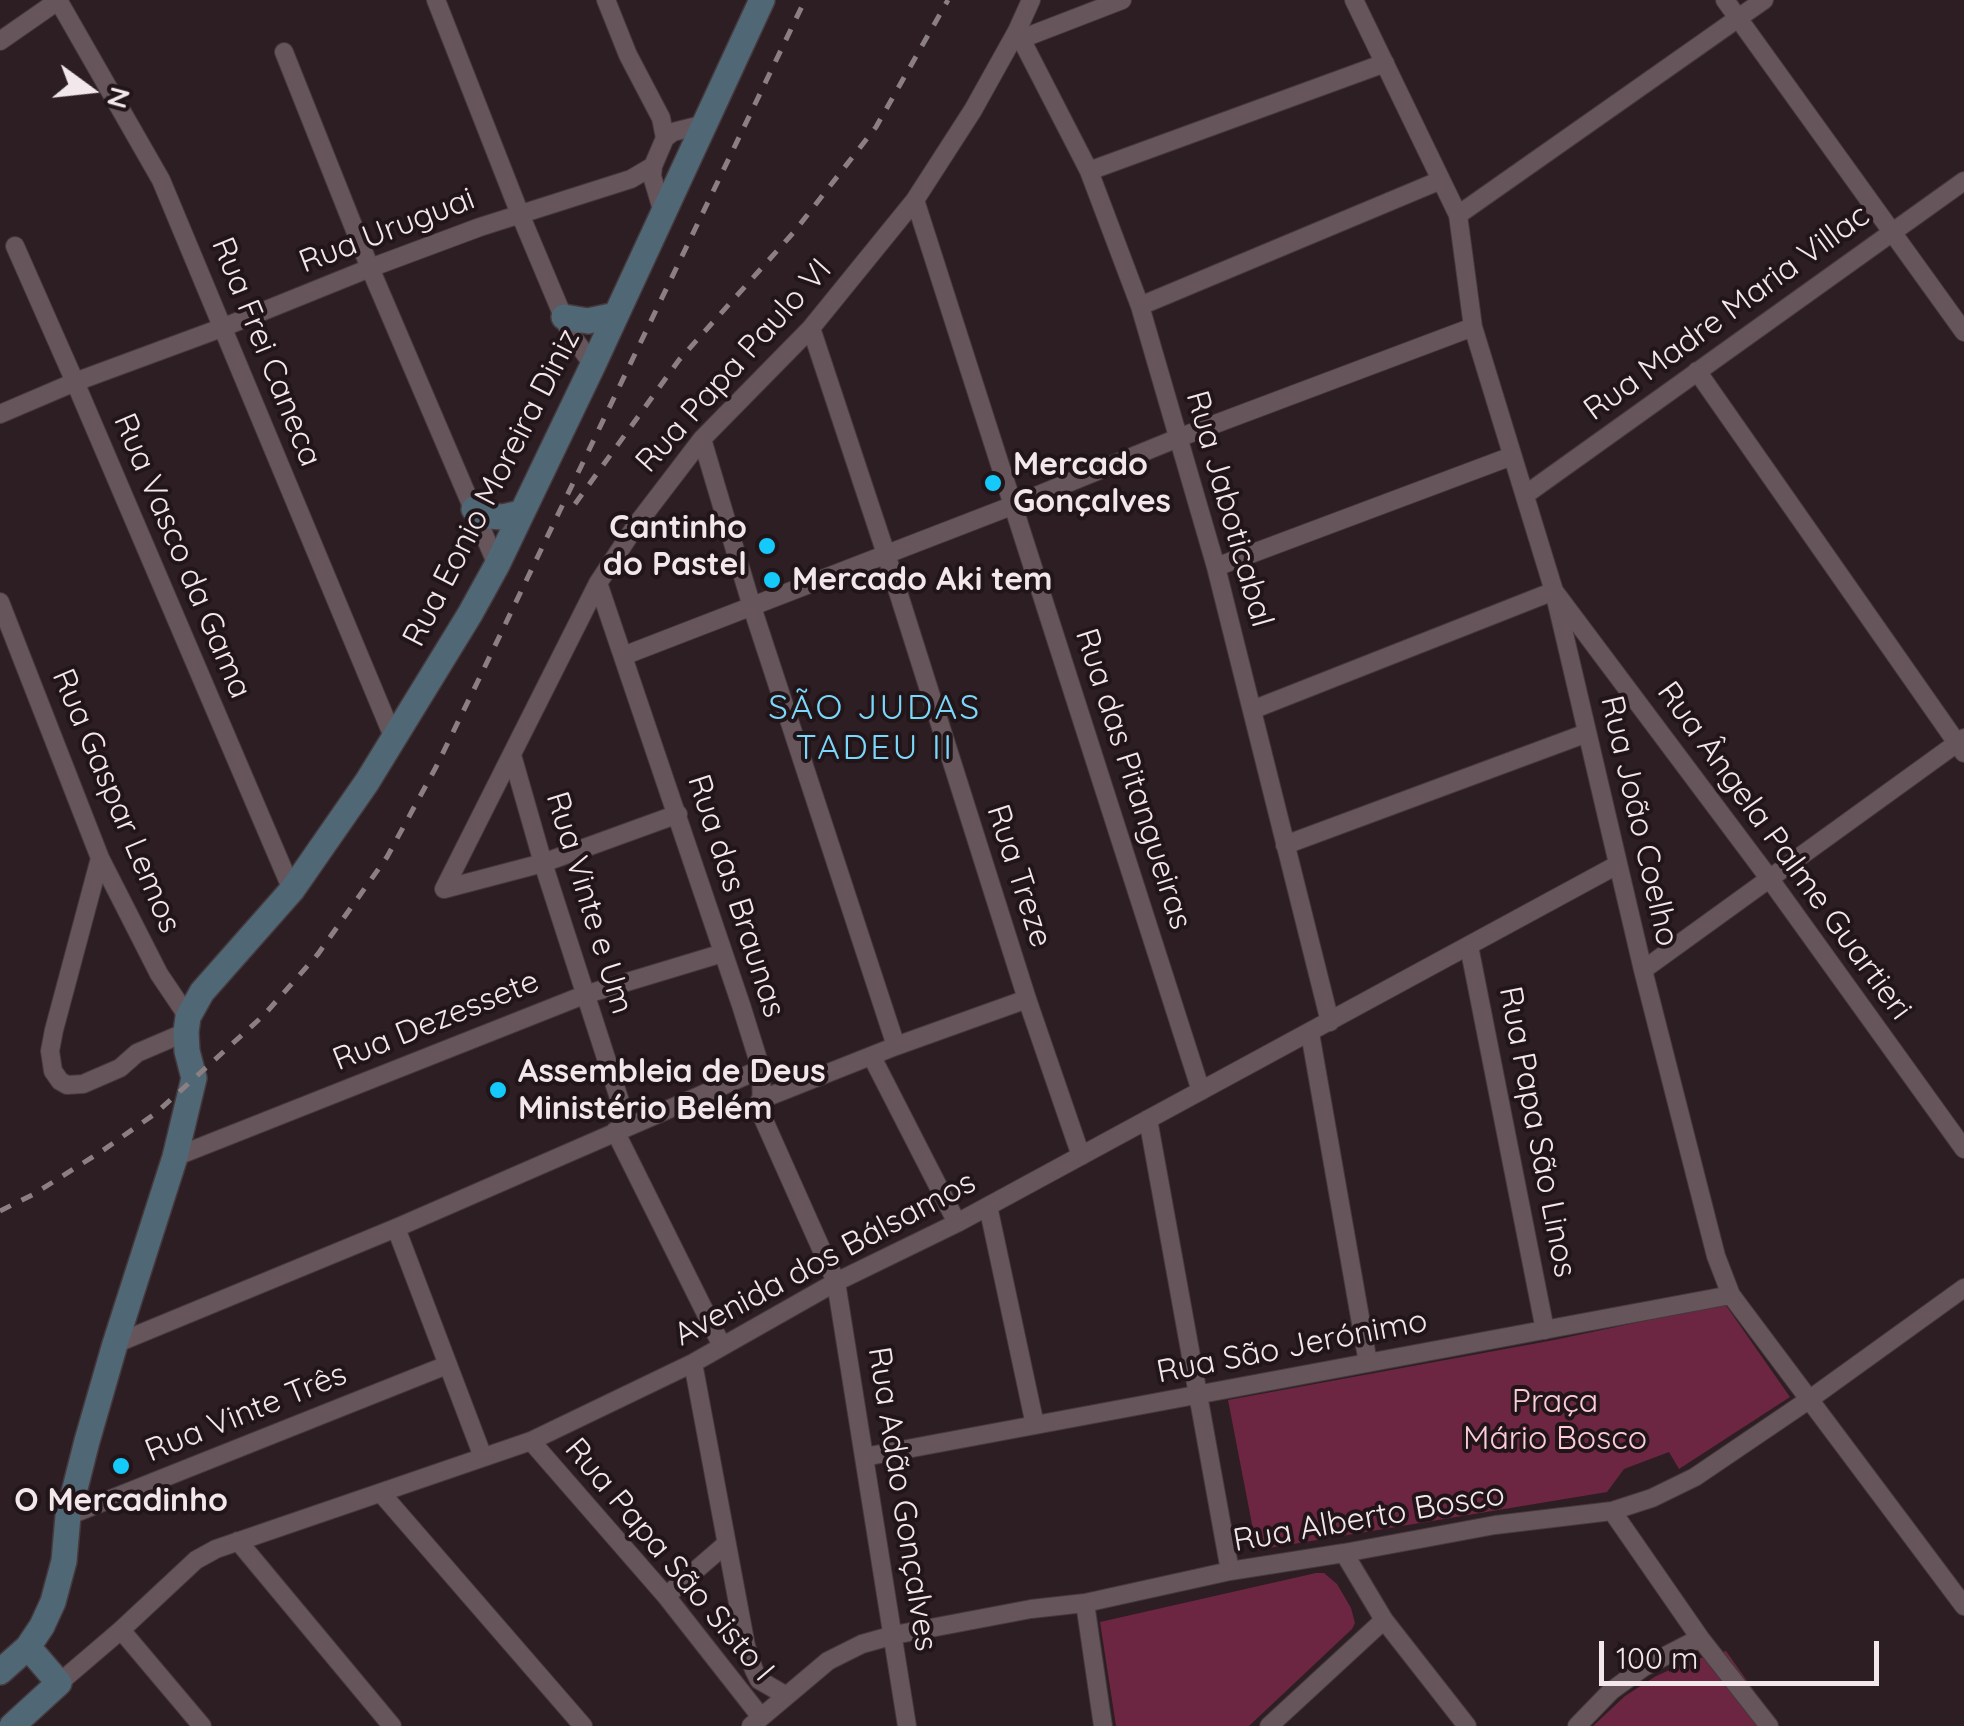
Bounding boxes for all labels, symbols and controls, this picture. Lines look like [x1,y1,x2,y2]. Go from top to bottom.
north arrow [40,40,140,140]
text: N [100,83,139,112]
street label: Rua Uruguai [294,180,480,282]
street label: Rua Madre Maria Villac [1577,197,1877,429]
street label: Rua Frei Caneca [203,232,329,472]
street label: Rua Papa Paulo VI [628,251,840,481]
street label: Rua Eonio Moreira Diniz [395,323,589,653]
street label: Rua Jaboticabal [1177,387,1281,631]
street label: Rua Vasco da Gama [105,408,259,704]
place label: Mercado Gonçalves [1013,446,1171,521]
marker: Mercado Gonçalves [982,472,1004,494]
place label: Cantinho do Pastel [603,509,747,584]
marker: Cantinho do Pastel [756,535,778,557]
place label: Mercado Aki tem [792,561,1053,599]
marker: Mercado Aki tem [761,569,783,591]
street label: Rua das Pitangueiras [1066,624,1200,934]
street label: Rua Gaspar Lemos [43,663,189,939]
street label: Rua Ângela Palme Guartieri [1648,675,1920,1027]
district label: SÃO JUDAS TADEU II [768,687,982,769]
street label: Rua João Coelho [1592,692,1686,950]
street label: Rua das Braunas [679,770,793,1022]
street label: Rua Vinte e Um [537,787,641,1019]
street label: Rua Treze [978,800,1060,952]
street label: Rua Dezessete [327,962,545,1080]
street label: Rua Papa São Linos [1490,983,1584,1281]
place label: Assembleia de Deus Ministério Belém [518,1053,826,1128]
marker: Assembleia de Deus Ministério Belém [487,1079,509,1101]
street label: Avenida dos Bálsamos [668,1163,982,1355]
street label: Rua São Jerónimo [1153,1302,1431,1392]
street label: Rua Adão Gonçalves [859,1344,945,1654]
street label: Rua Vinte Três [140,1355,352,1471]
park label: Praça Mário Bosco [1463,1383,1647,1458]
street label: Rua Papa São Sisto I [556,1431,782,1689]
marker: O Mercadinho [110,1455,132,1477]
street label: Rua Alberto Bosco [1230,1475,1508,1561]
place label: O Mercadinho [14,1482,228,1520]
scale bar [1604,1621,1884,1683]
text: 100 m [1616,1639,1698,1677]

